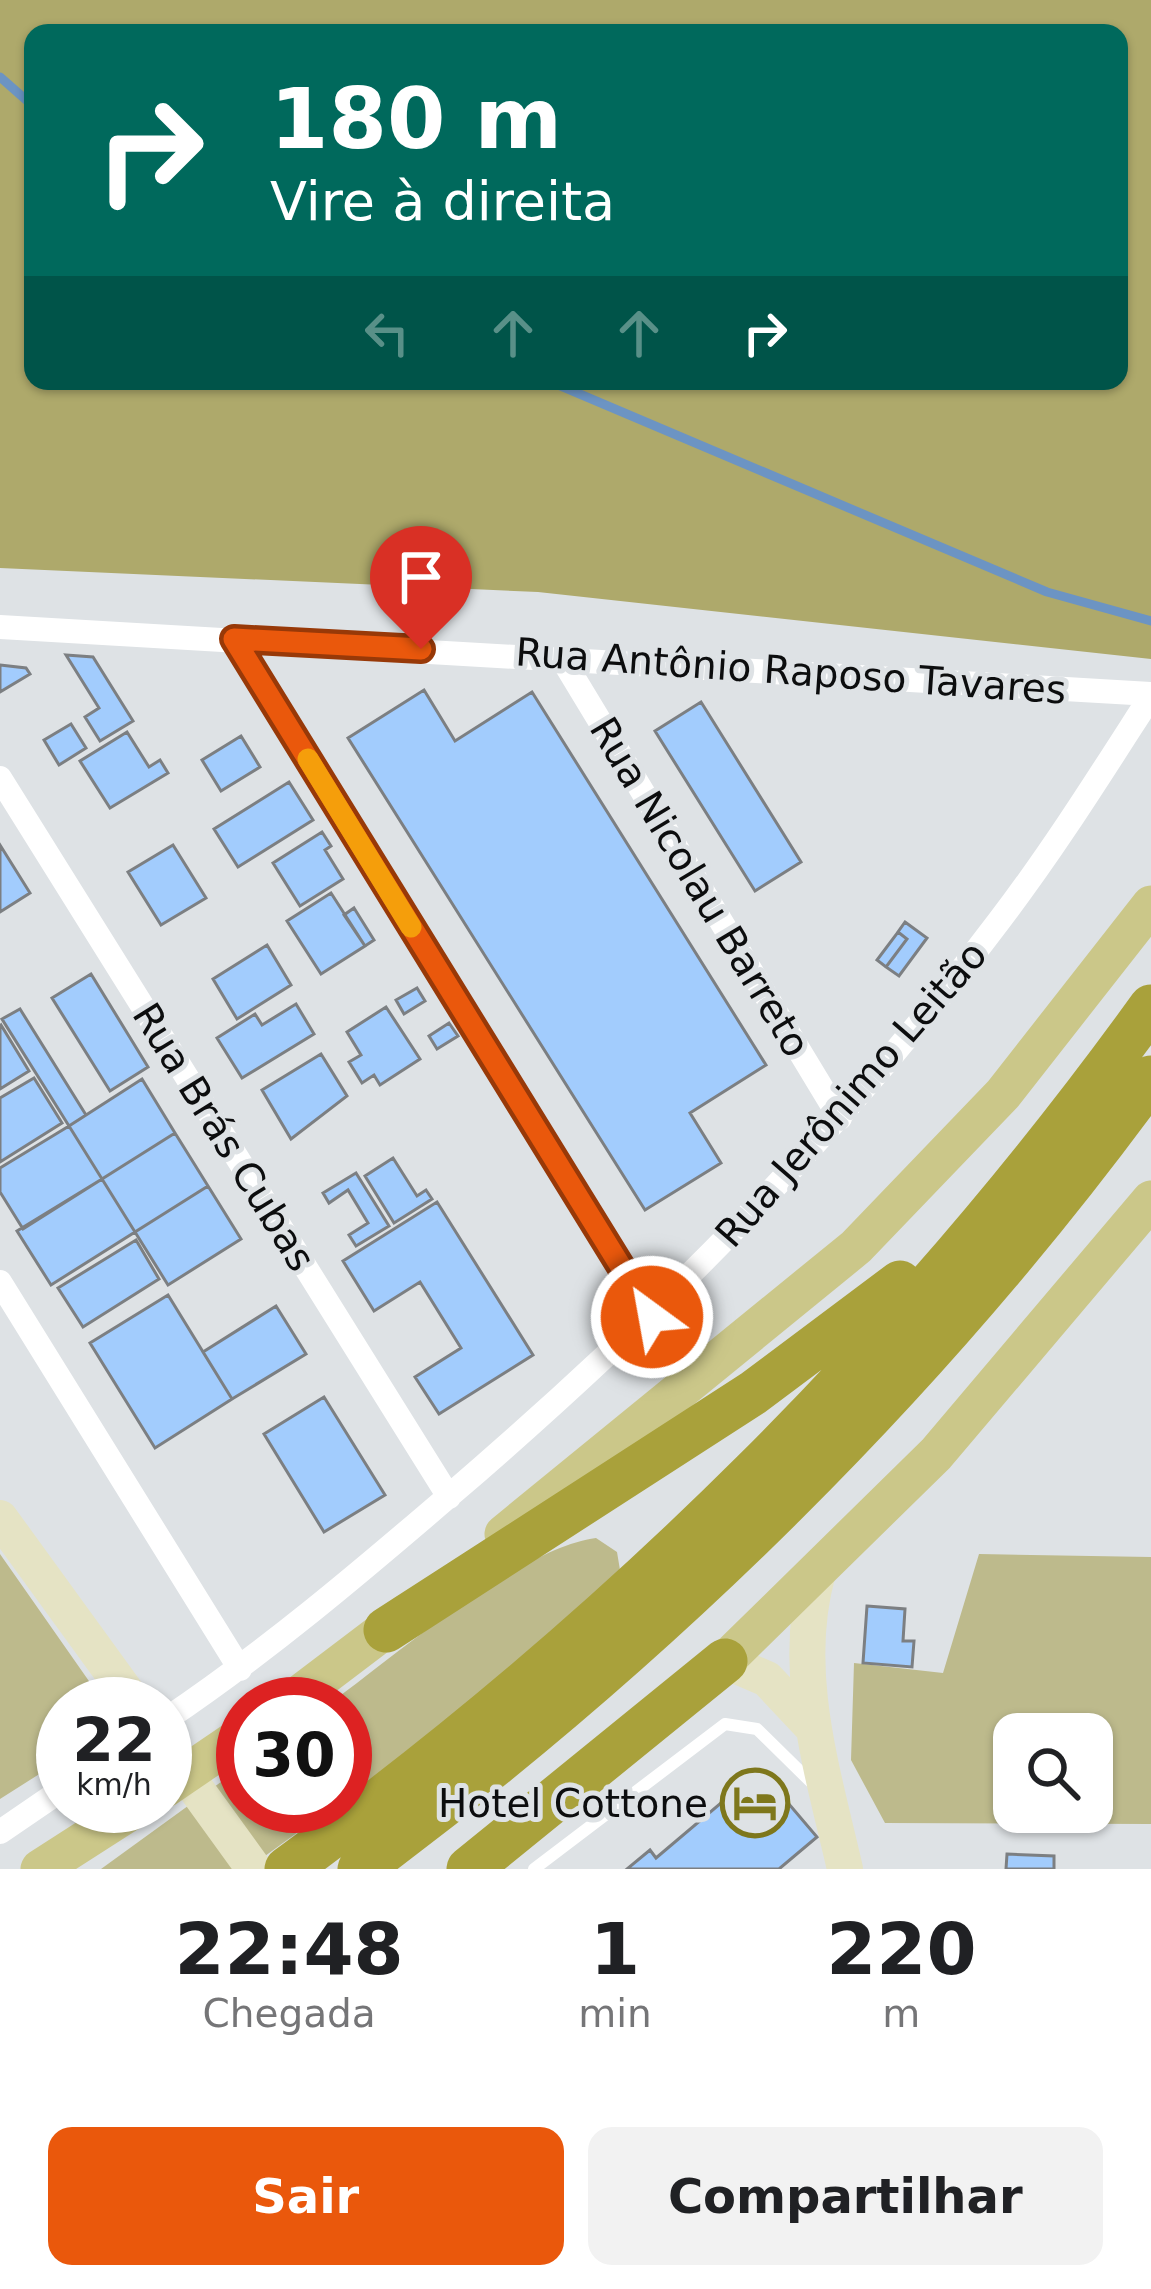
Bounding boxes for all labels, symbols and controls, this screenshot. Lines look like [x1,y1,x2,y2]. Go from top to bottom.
text: 180 m [270,70,562,168]
icon: right [72,72,228,228]
text: Vire à direita [270,170,615,233]
icon: left [354,300,420,366]
icon: ahead [480,300,546,366]
icon: ahead [606,300,672,366]
icon: right [732,300,798,366]
pin [370,526,472,649]
icon: arrive [388,544,454,610]
street label: Rua Antônio Raposo Tavares [514,629,1068,713]
street label: Rua Nicolau Barreto [581,709,819,1065]
street label: Rua Jerônimo Leitão [706,932,996,1256]
street label: Rua Brás Cubas [124,995,324,1279]
position arrow [589,1254,715,1380]
speed limit sign: 30 [216,1677,372,1833]
text: 22 [72,1705,156,1775]
map controls [993,1713,1113,1833]
button: search [993,1713,1113,1833]
text: km/h [76,1767,152,1802]
hotel icon: Hotel Cottone [720,1768,790,1838]
place label: Hotel Cottone [438,1781,708,1826]
text: 22:48 [174,1907,404,1991]
text: 1 [590,1907,640,1991]
text: 220 [826,1907,976,1991]
text: Chegada [202,1991,376,2036]
text: min [578,1991,652,2036]
text: m [882,1991,920,2036]
button: Sair [48,2127,564,2265]
button: Compartilhar [588,2127,1103,2265]

